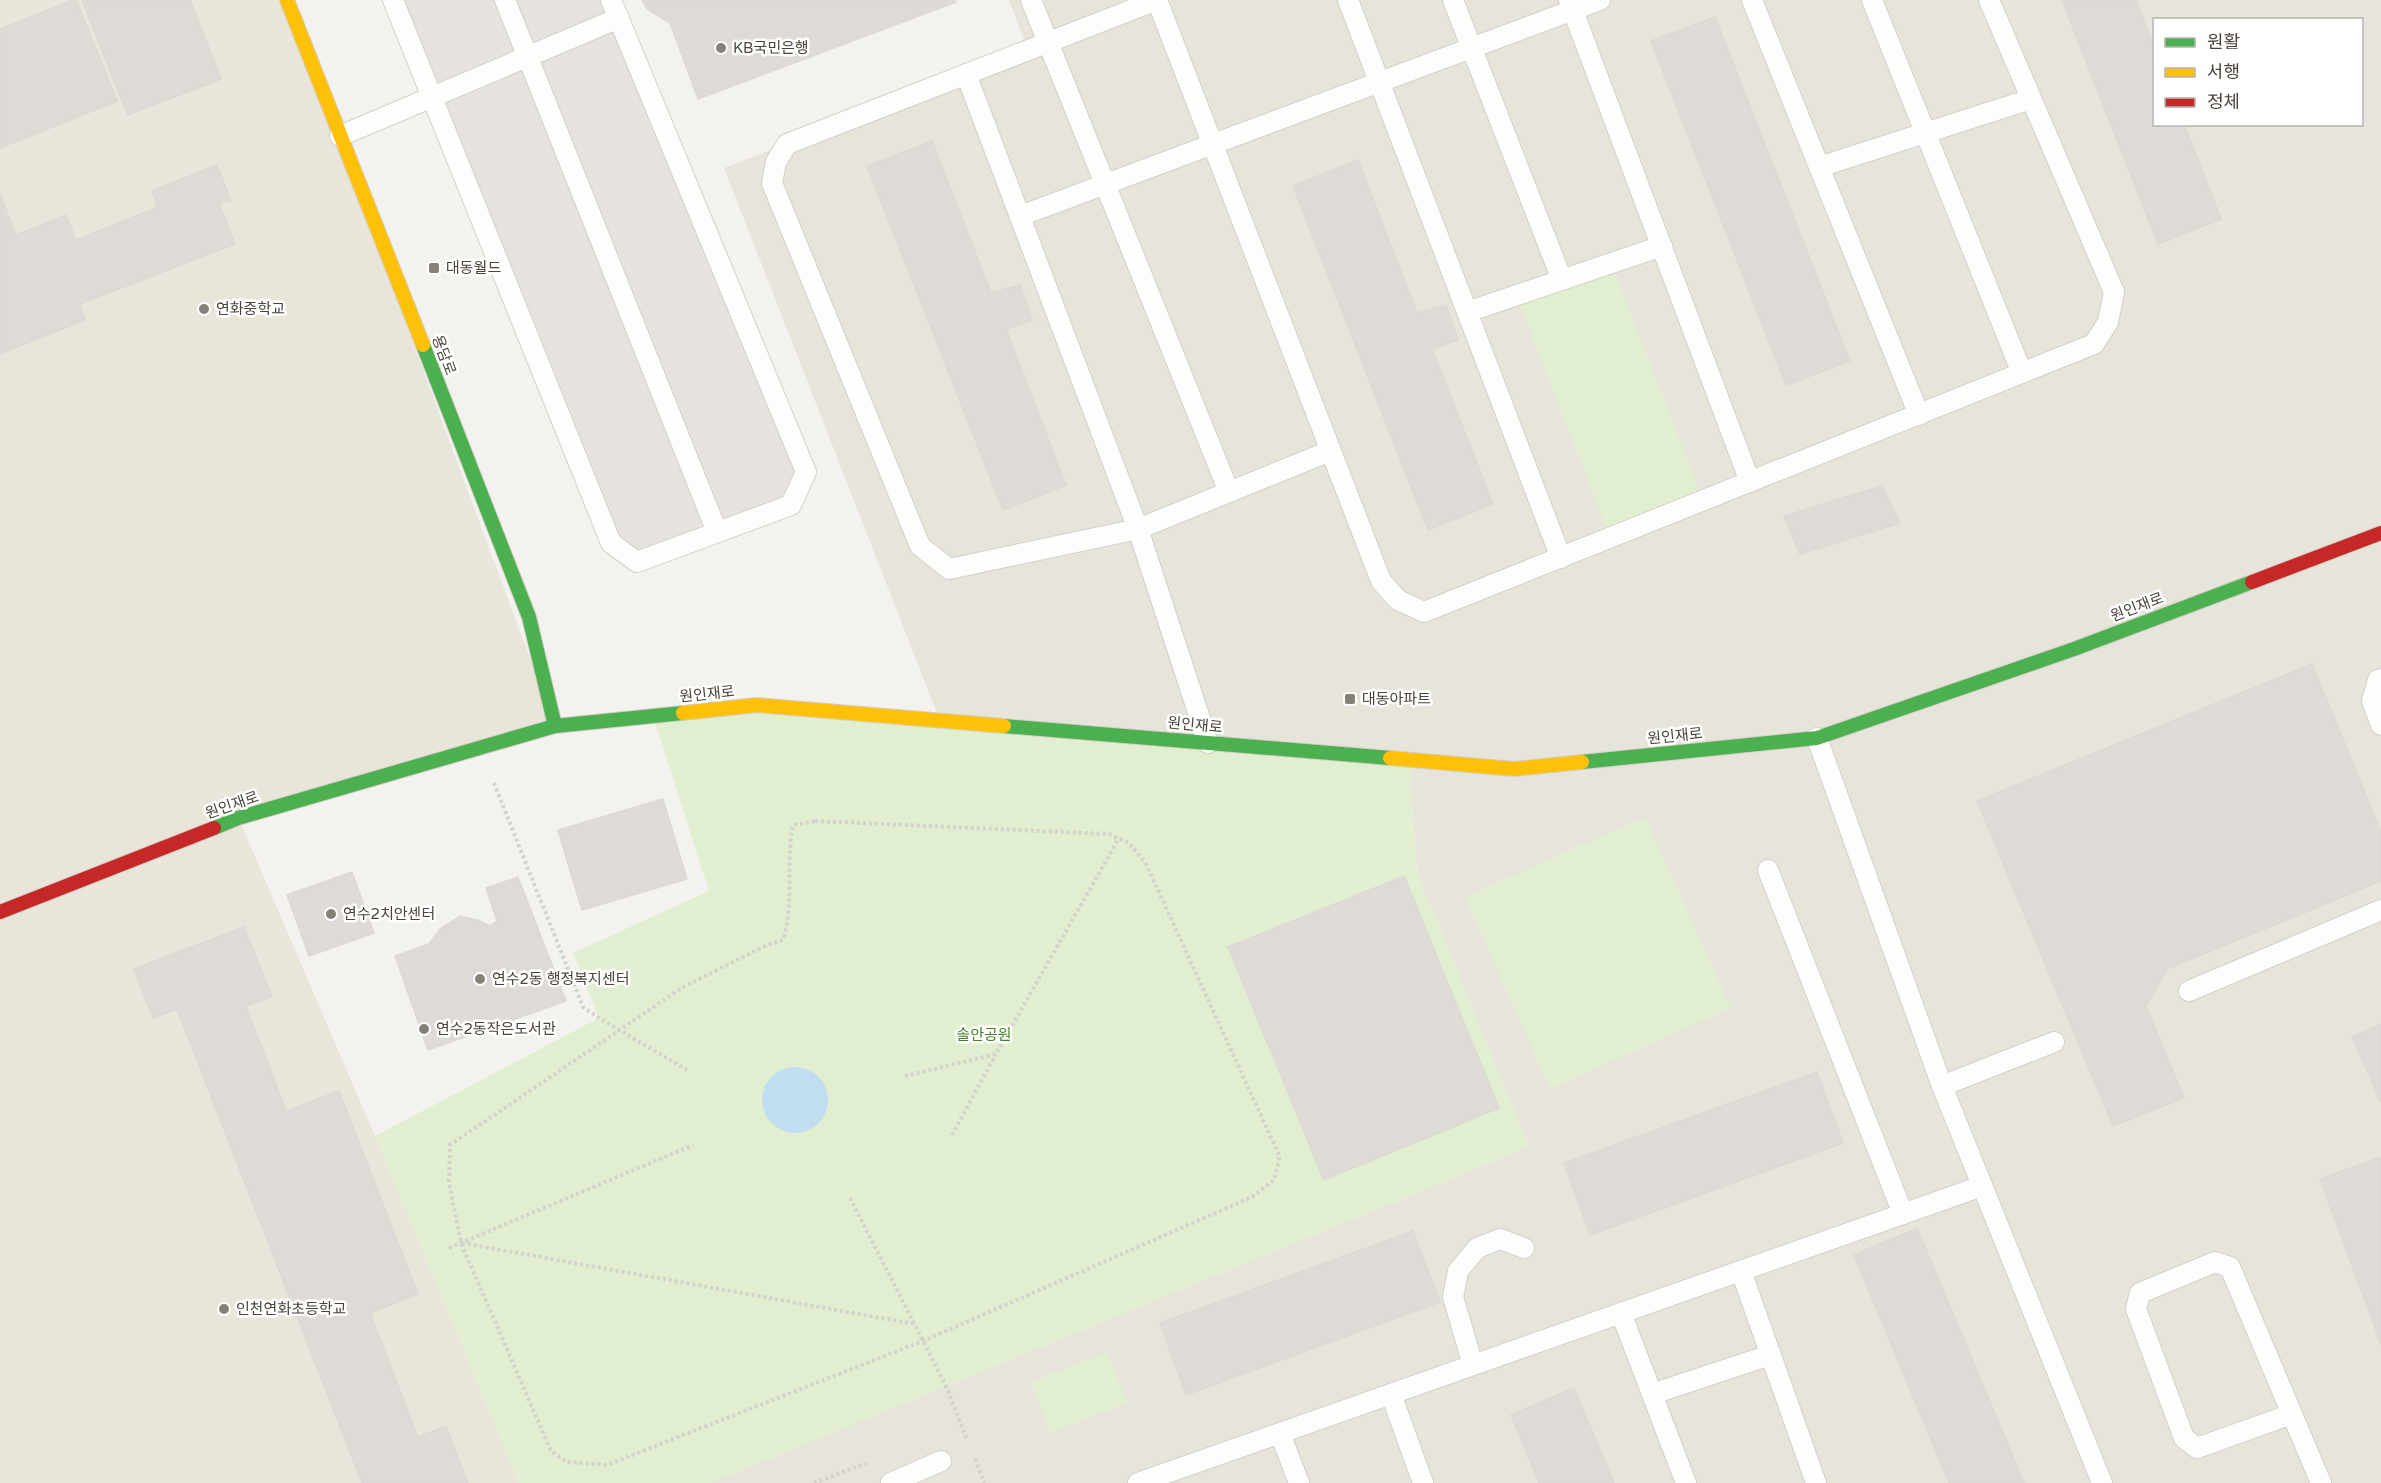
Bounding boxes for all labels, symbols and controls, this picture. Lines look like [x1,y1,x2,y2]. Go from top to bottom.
legend [2153,18,2363,126]
text: 원활 [2207,31,2240,53]
place label: KB국민은행 [733,39,809,57]
marker: KB국민은행 [714,41,728,55]
text: 서행 [2207,61,2240,83]
text: 정체 [2207,91,2240,113]
place label: 대동월드 [446,259,501,277]
marker: 대동월드 [427,261,441,275]
place label: 연화중학교 [216,300,285,318]
marker: 연화중학교 [197,302,211,316]
street label: 용담로 [428,332,460,378]
street label: 원인재로 [2108,589,2166,625]
street label: 원인재로 [679,682,735,706]
place label: 대동아파트 [1362,690,1431,708]
marker: 대동아파트 [1343,692,1357,706]
street label: 원인재로 [1167,714,1223,736]
street label: 원인재로 [1647,724,1703,748]
street label: 원인재로 [203,788,261,822]
place label: 연수2치안센터 [343,905,435,923]
marker: 연수2치안센터 [324,907,338,921]
place label: 연수2동 행정복지센터 [492,970,630,988]
marker: 연수2동 행정복지센터 [473,972,487,986]
place label: 연수2동작은도서관 [436,1020,556,1038]
marker: 연수2동작은도서관 [417,1022,431,1036]
park label: 솔안공원 [956,1026,1012,1044]
place label: 인천연화초등학교 [236,1300,346,1318]
marker: 인천연화초등학교 [217,1302,231,1316]

